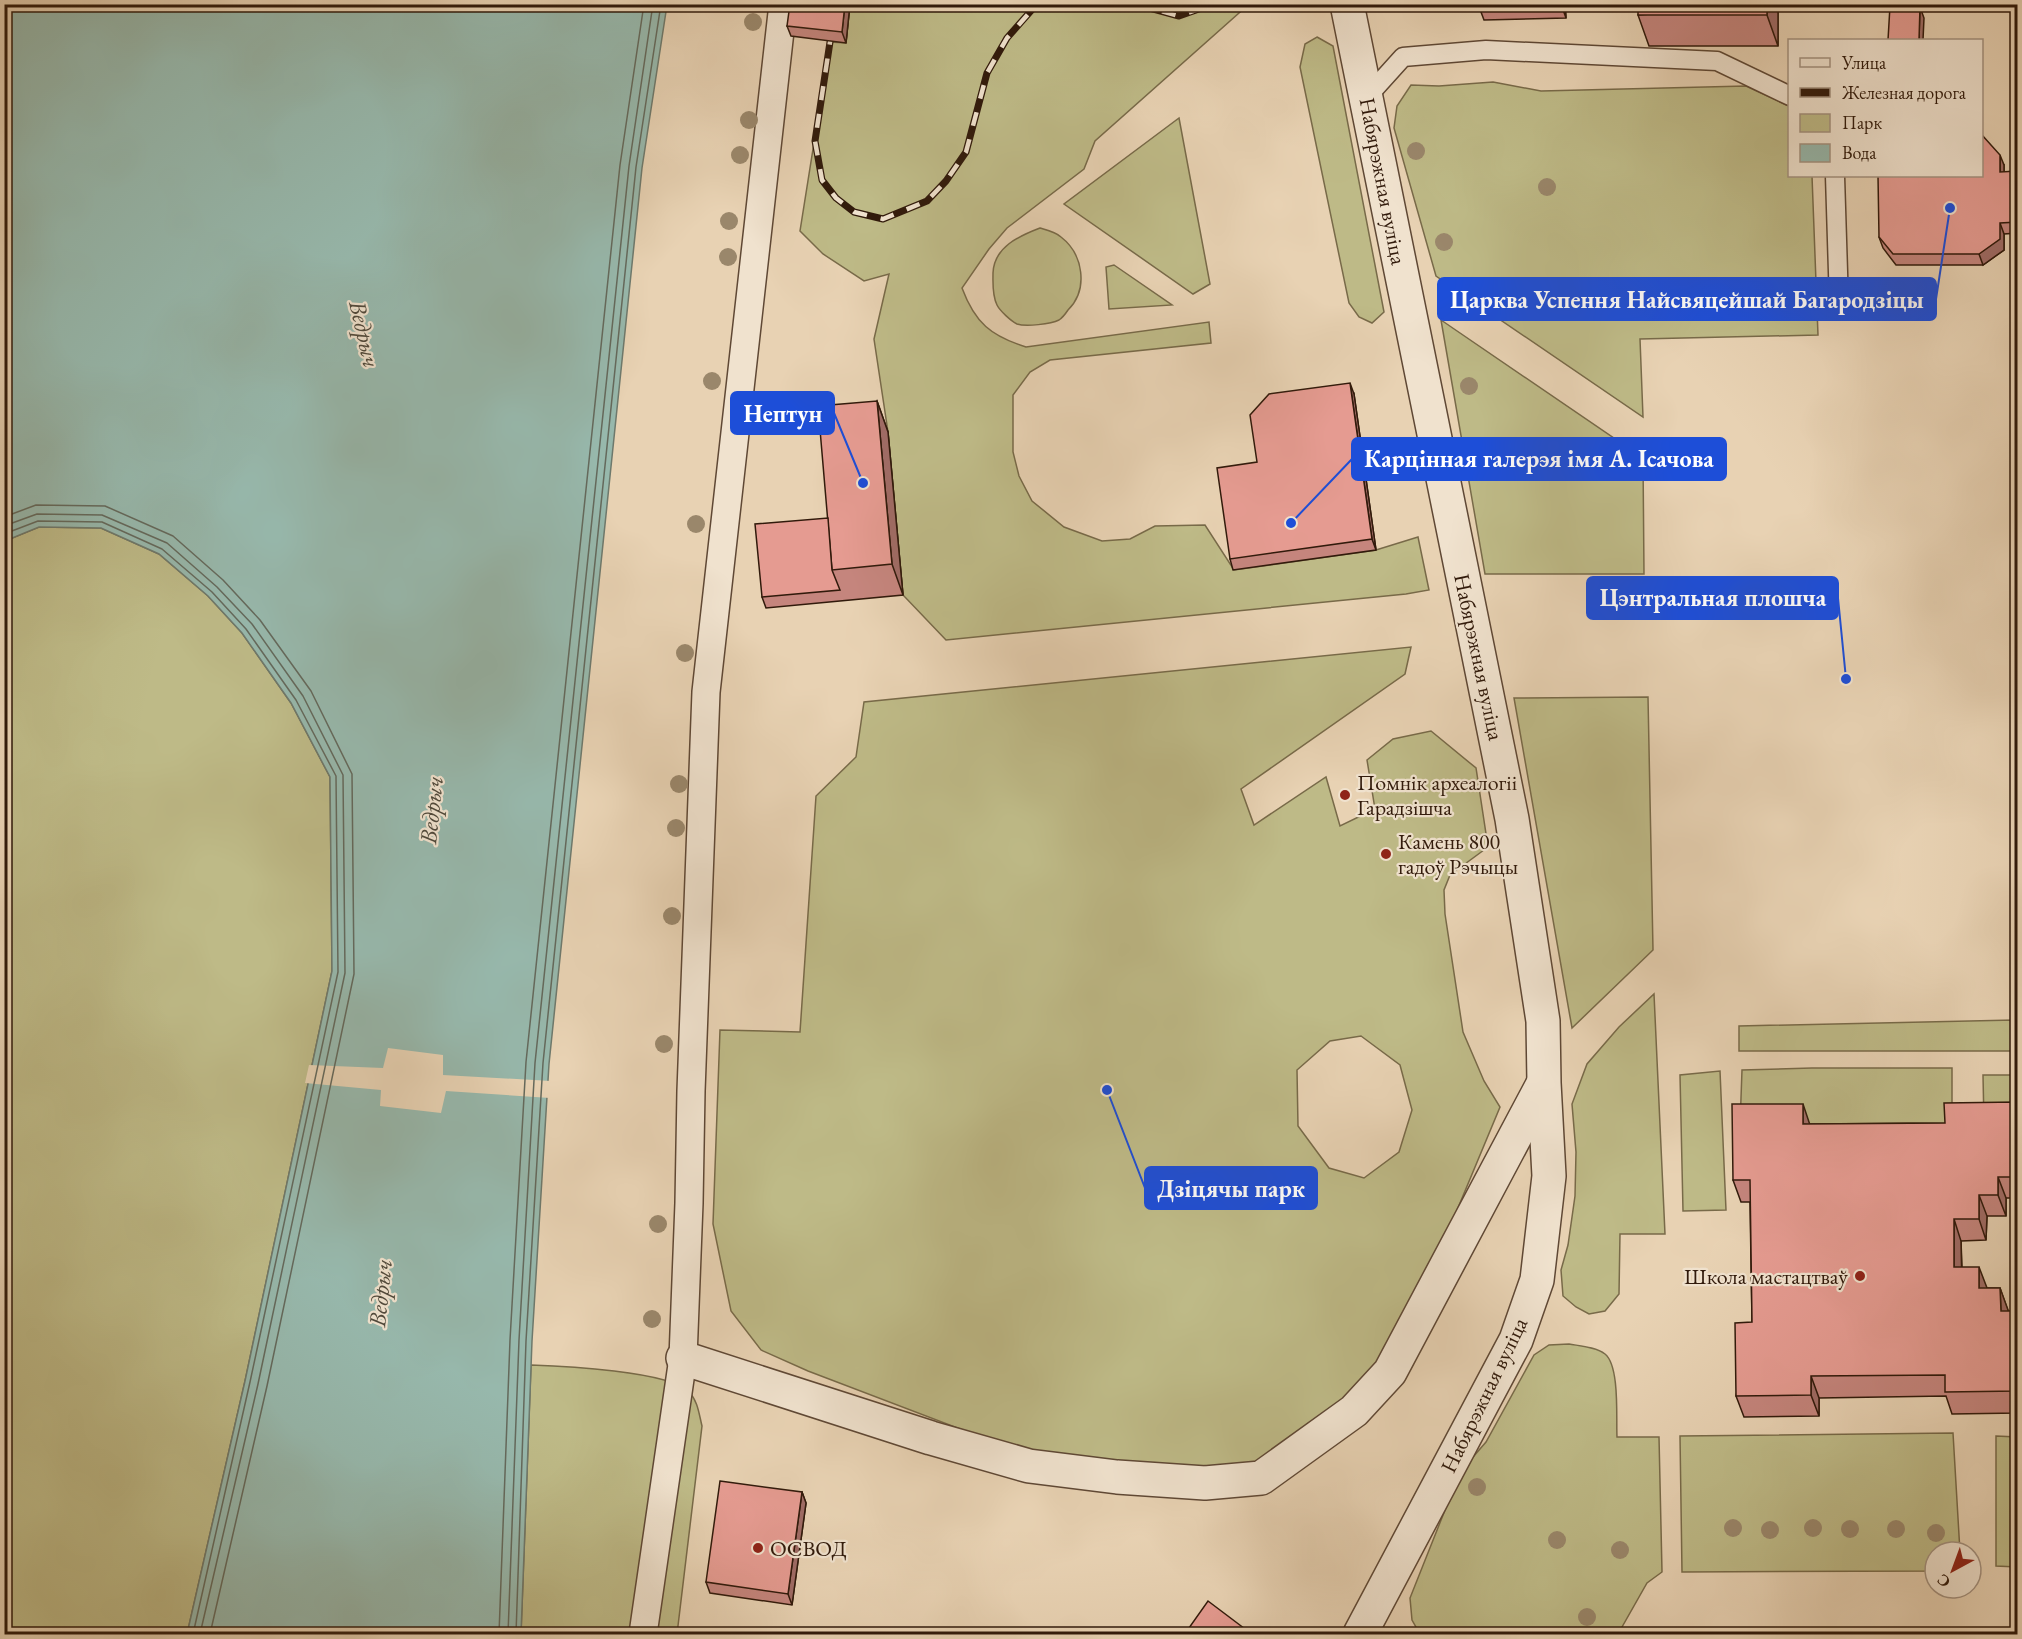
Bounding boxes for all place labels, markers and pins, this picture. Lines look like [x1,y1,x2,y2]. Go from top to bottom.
callout: Царква Успення Найсвяцейшай Багародзіцы [1438,278,1936,320]
callout: Нептун [731,392,834,434]
callout: Карцінная галерэя імя А. Ісачова [1352,438,1726,480]
callout: Цэнтральная плошча [1587,577,1838,619]
place label: Помнік археалогіі Гарадзішча [1357,768,1517,822]
marker: Помнік археалогіі Гарадзішча [1338,788,1352,802]
place label: Камень 800 гадоў Рэчыцы [1398,827,1518,881]
marker: Камень 800 гадоў Рэчыцы [1379,847,1393,861]
callout: Дзіцячы парк [1145,1167,1317,1209]
place label: Школа мастацтваў [1684,1262,1848,1291]
marker: Школа мастацтваў [1853,1269,1867,1283]
place label: ОСВОД [770,1534,847,1563]
marker: ОСВОД [751,1541,765,1555]

